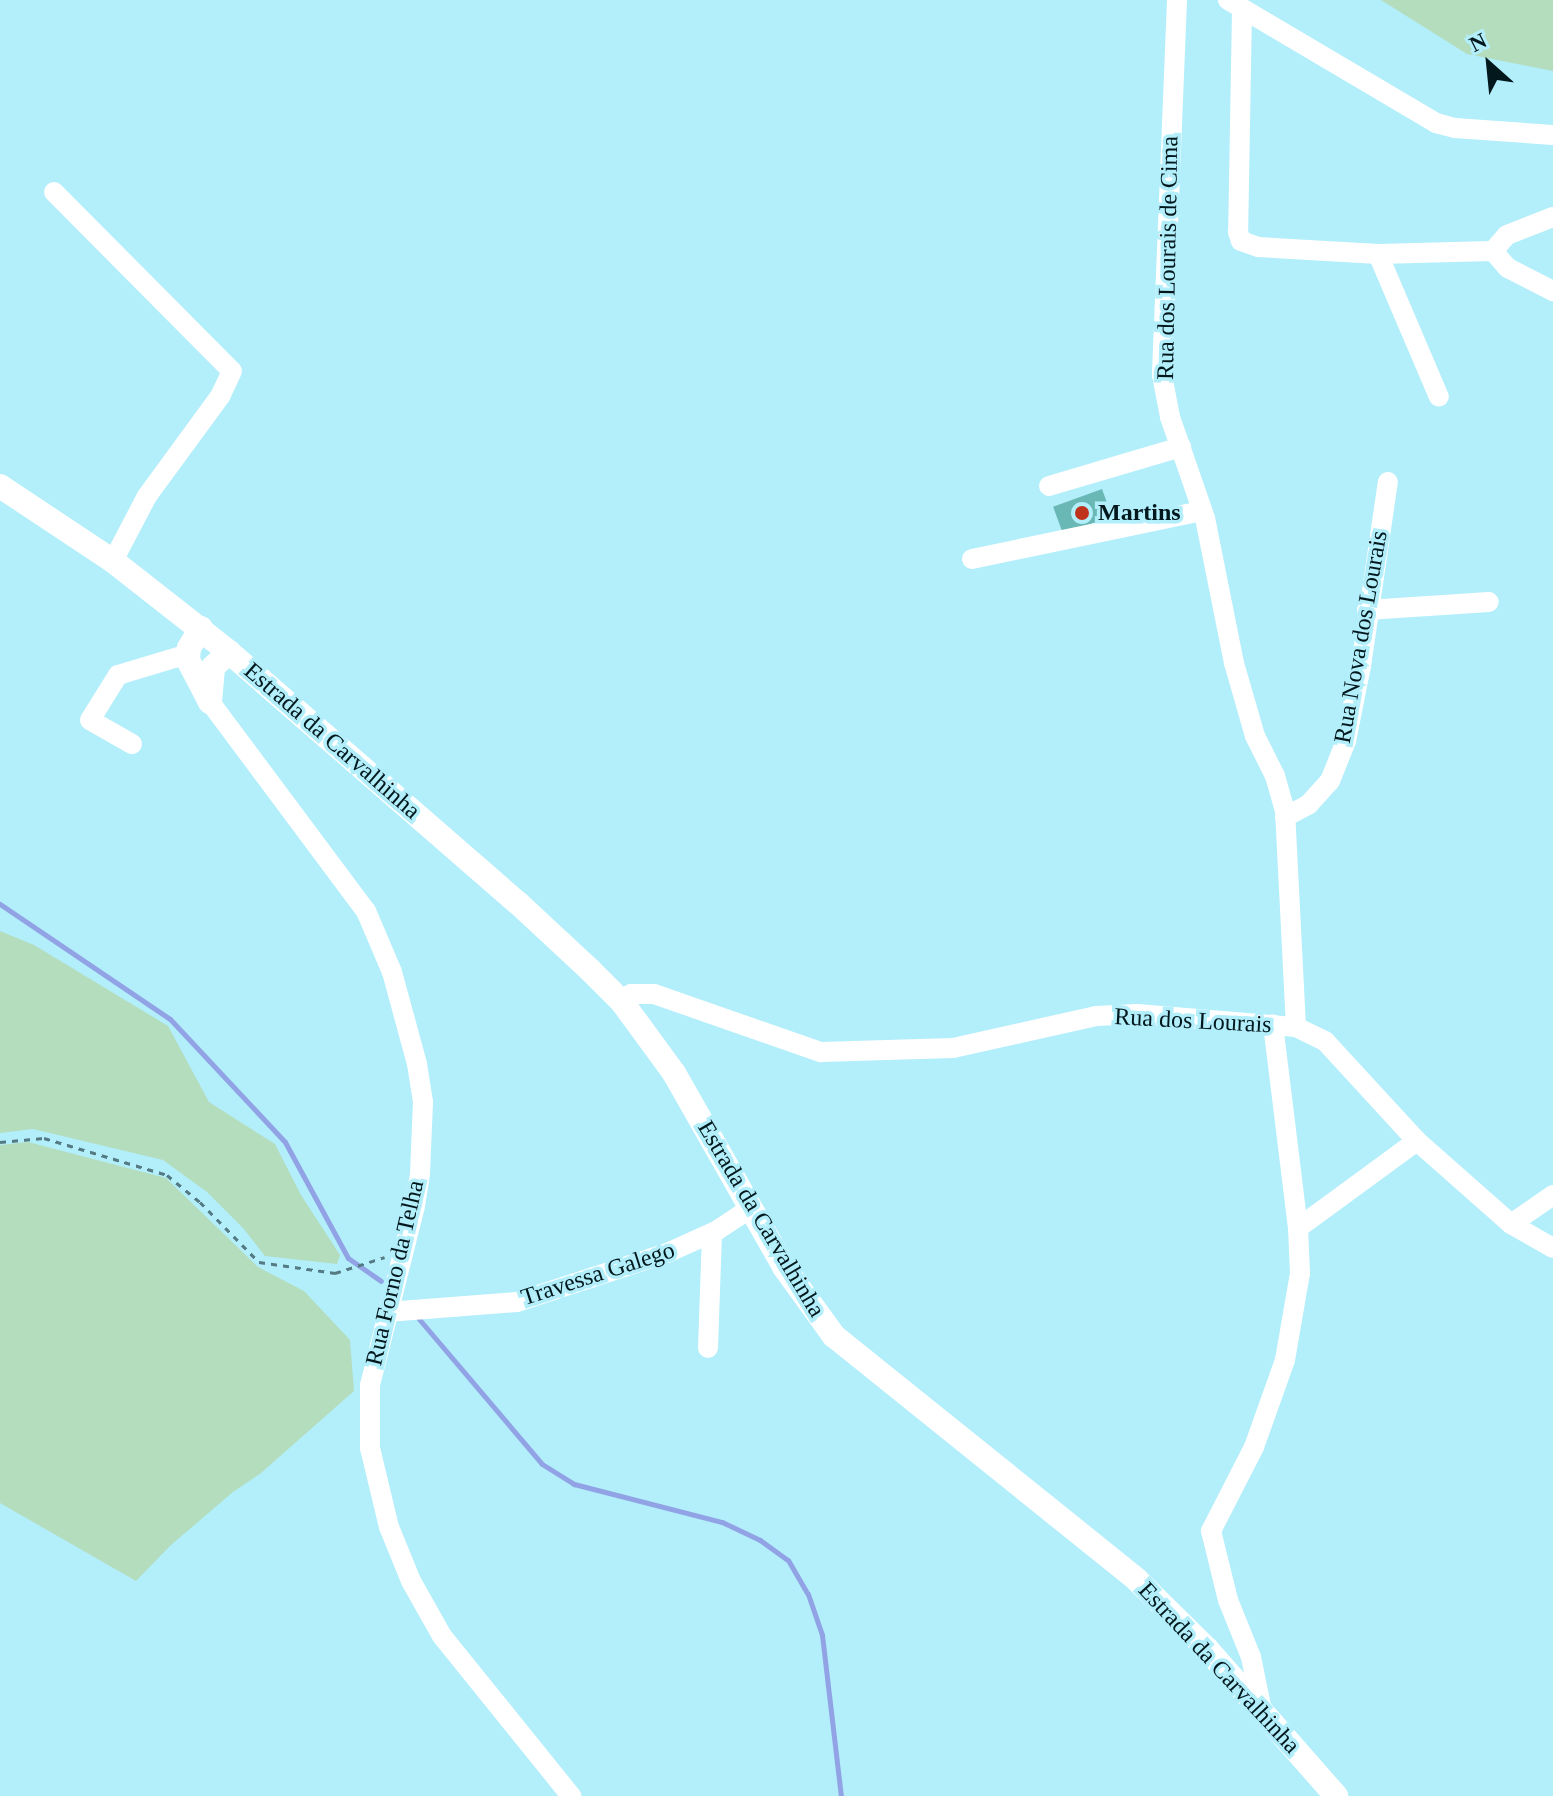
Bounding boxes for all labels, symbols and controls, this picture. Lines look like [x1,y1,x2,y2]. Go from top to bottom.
north arrow [1449,24,1529,104]
text: N [1465,27,1491,57]
street label: Rua dos Lourais de Cima [1151,136,1185,380]
place label: Martins [1098,499,1181,527]
marker: Martins [1073,504,1091,522]
street label: Rua Nova dos Lourais [1328,528,1394,746]
street label: Estrada da Carvalhinha [238,657,426,825]
street label: Rua dos Lourais [1114,1003,1272,1039]
street label: Estrada da Carvalhinha [691,1116,831,1322]
street label: Rua Forno da Telha [360,1177,430,1369]
street label: Travessa Galego [518,1236,678,1312]
street label: Estrada da Carvalhinha [1132,1576,1306,1760]

